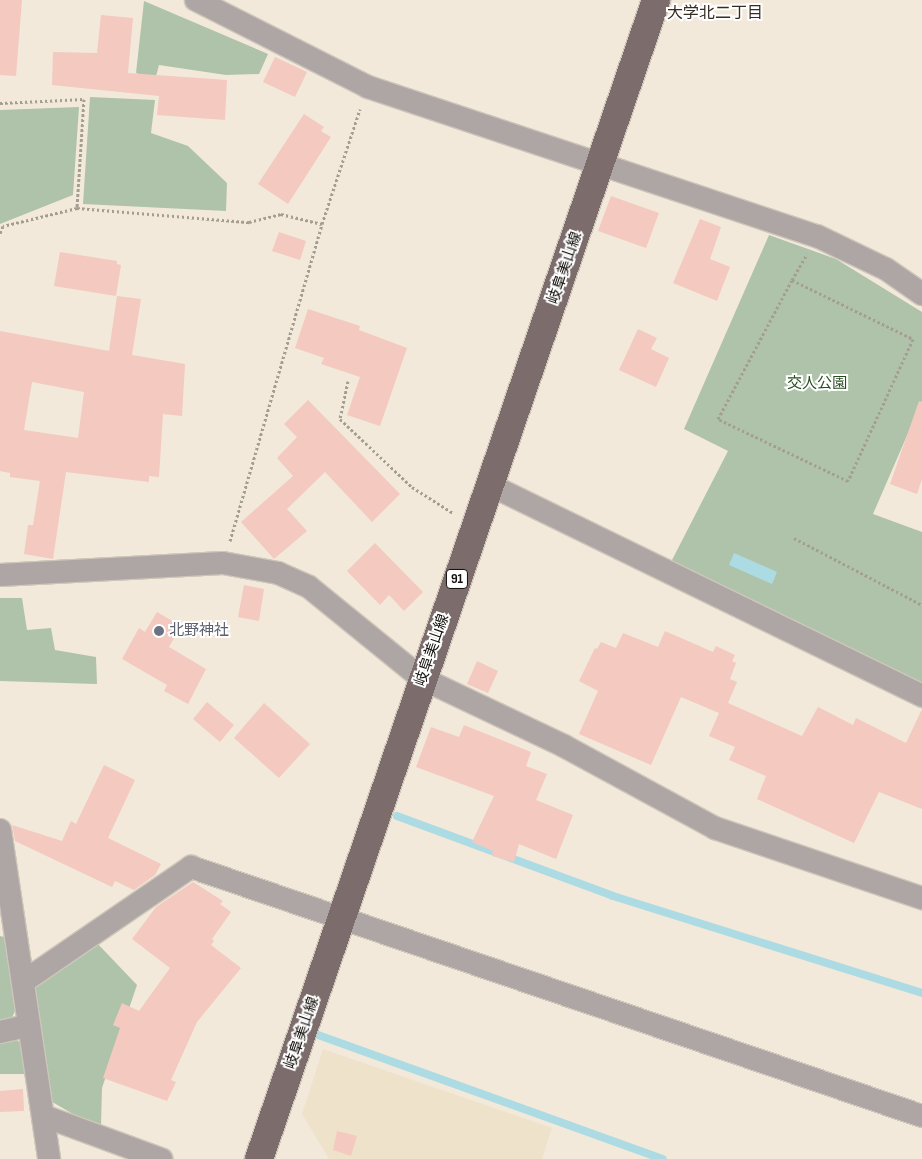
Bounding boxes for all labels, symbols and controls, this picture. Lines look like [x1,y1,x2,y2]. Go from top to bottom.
district label: 大学北二丁目 [667,4,763,24]
street label: 岐阜美山線 [544,230,586,306]
park label: 交人公園 [787,375,847,393]
road number: 91 [446,568,468,590]
street label: 岐阜美山線 [411,612,453,688]
place label: 北野神社 [169,622,229,640]
marker: 北野神社 [153,625,165,637]
street label: 岐阜美山線 [281,995,323,1071]

